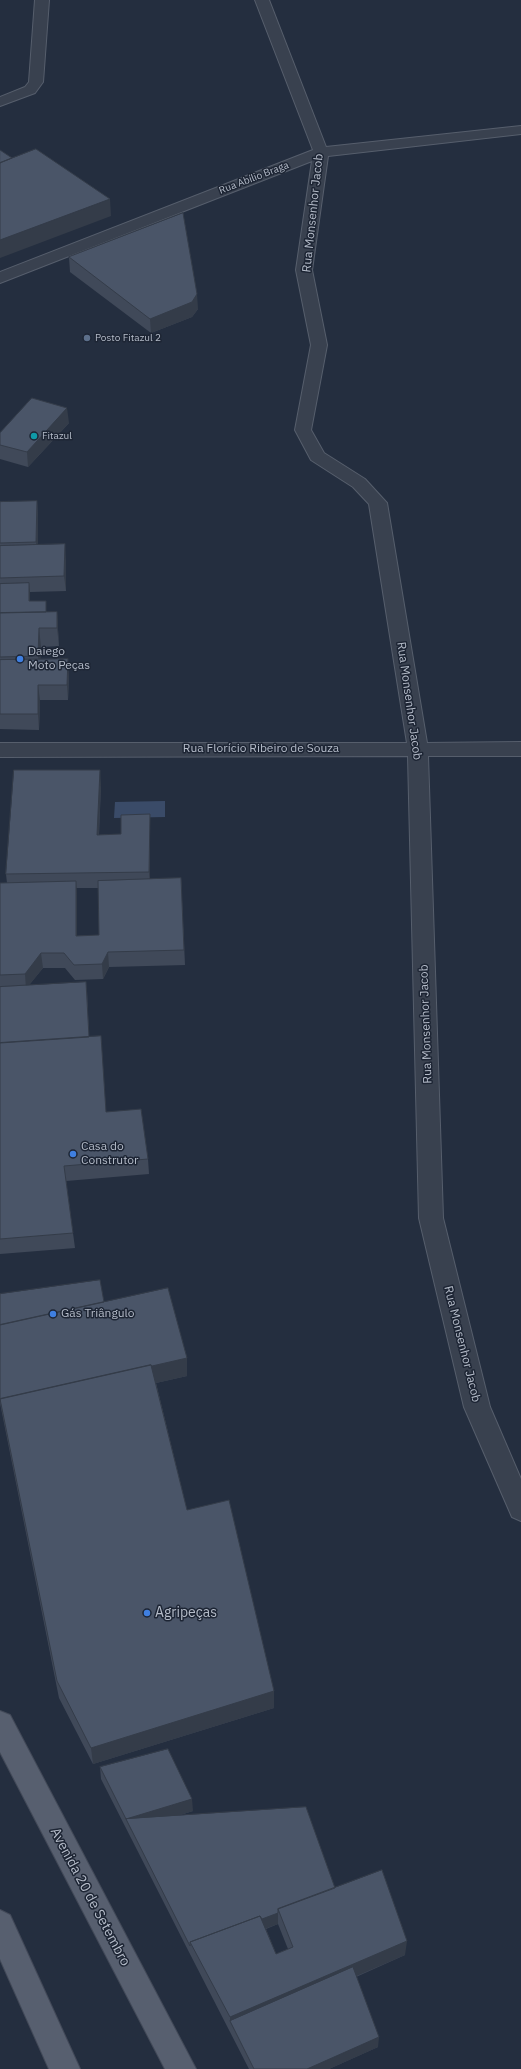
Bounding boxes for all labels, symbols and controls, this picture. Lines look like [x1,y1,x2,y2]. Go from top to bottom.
street label: Rua Monsenhor Jacob [300,153,326,273]
street label: Rua Abílio Braga [217,159,291,197]
place label: Posto Fitazul 2 [95,332,161,344]
marker: Posto Fitazul 2 [82,333,92,343]
place label: Fitazul [42,430,72,442]
marker: Fitazul [29,431,39,441]
street label: Rua Monsenhor Jacob [394,641,424,761]
place label: Daiego Moto Peças [28,645,90,673]
marker: Daiego Moto Peças [15,654,25,664]
street label: Rua Florício Ribeiro de Souza [183,742,339,756]
street label: Rua Monsenhor Jacob [417,964,435,1084]
place label: Casa do Construtor [81,1140,138,1168]
marker: Casa do Construtor [68,1149,78,1159]
street label: Rua Monsenhor Jacob [441,1284,483,1404]
place label: Gás Triângulo [61,1307,134,1321]
marker: Gás Triângulo [48,1309,58,1319]
place label: Agripeças [155,1605,217,1621]
marker: Agripeças [142,1608,152,1618]
street label: Avenida 20 de Setembro [46,1825,134,1969]

